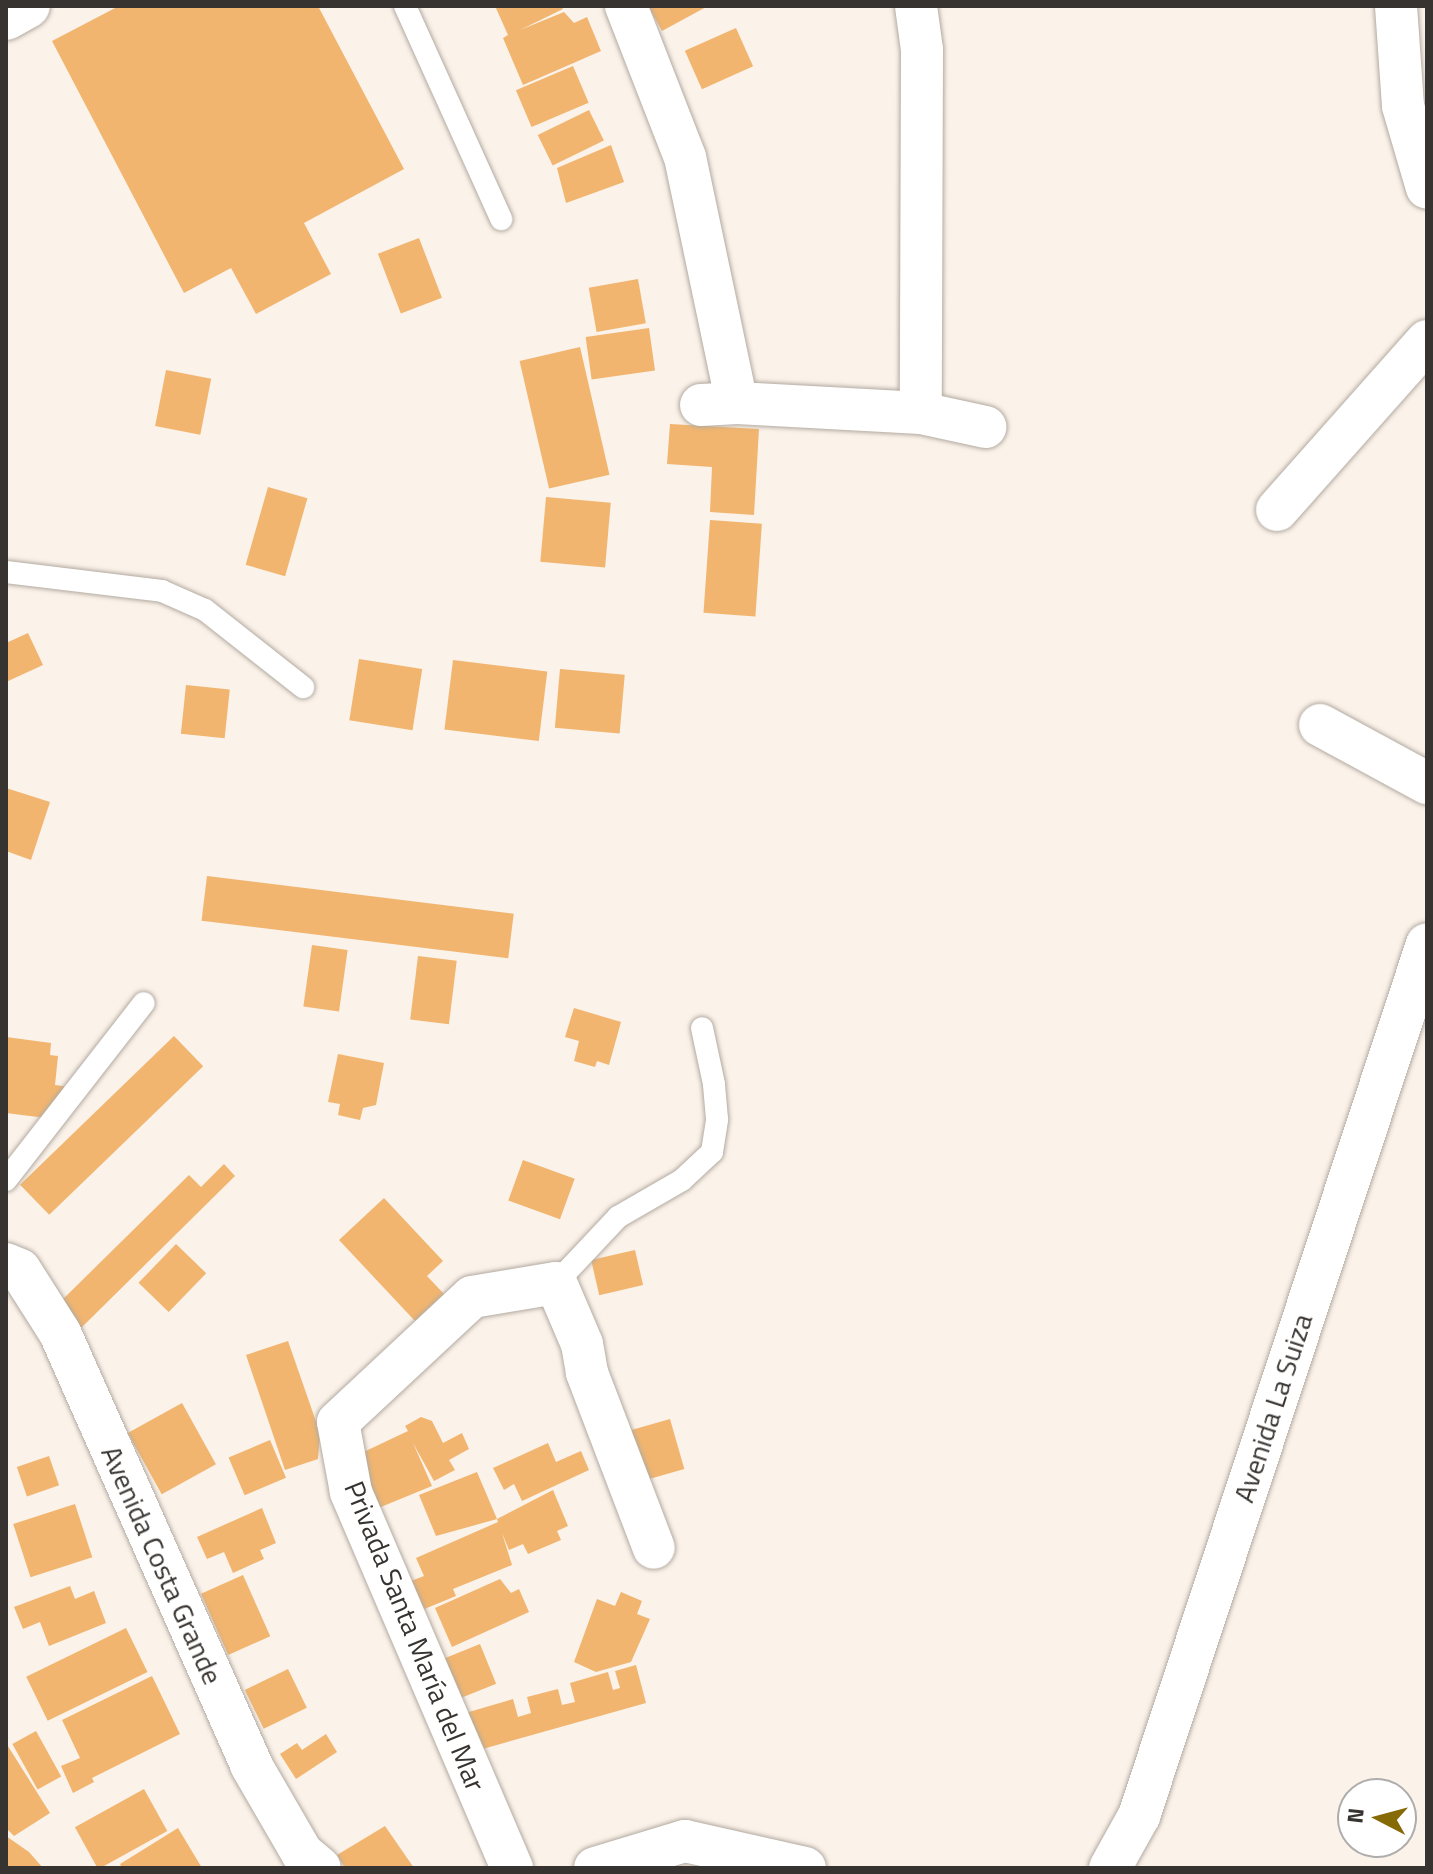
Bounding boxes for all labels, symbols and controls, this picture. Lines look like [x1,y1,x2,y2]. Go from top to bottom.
street label: Avenida La Suiza [1227,1309,1319,1507]
street label: Avenida Costa Grande [94,1441,230,1689]
street label: Privada Santa María del Mar [337,1476,493,1796]
north arrow [1337,1778,1417,1858]
text: N [1337,1806,1373,1825]

